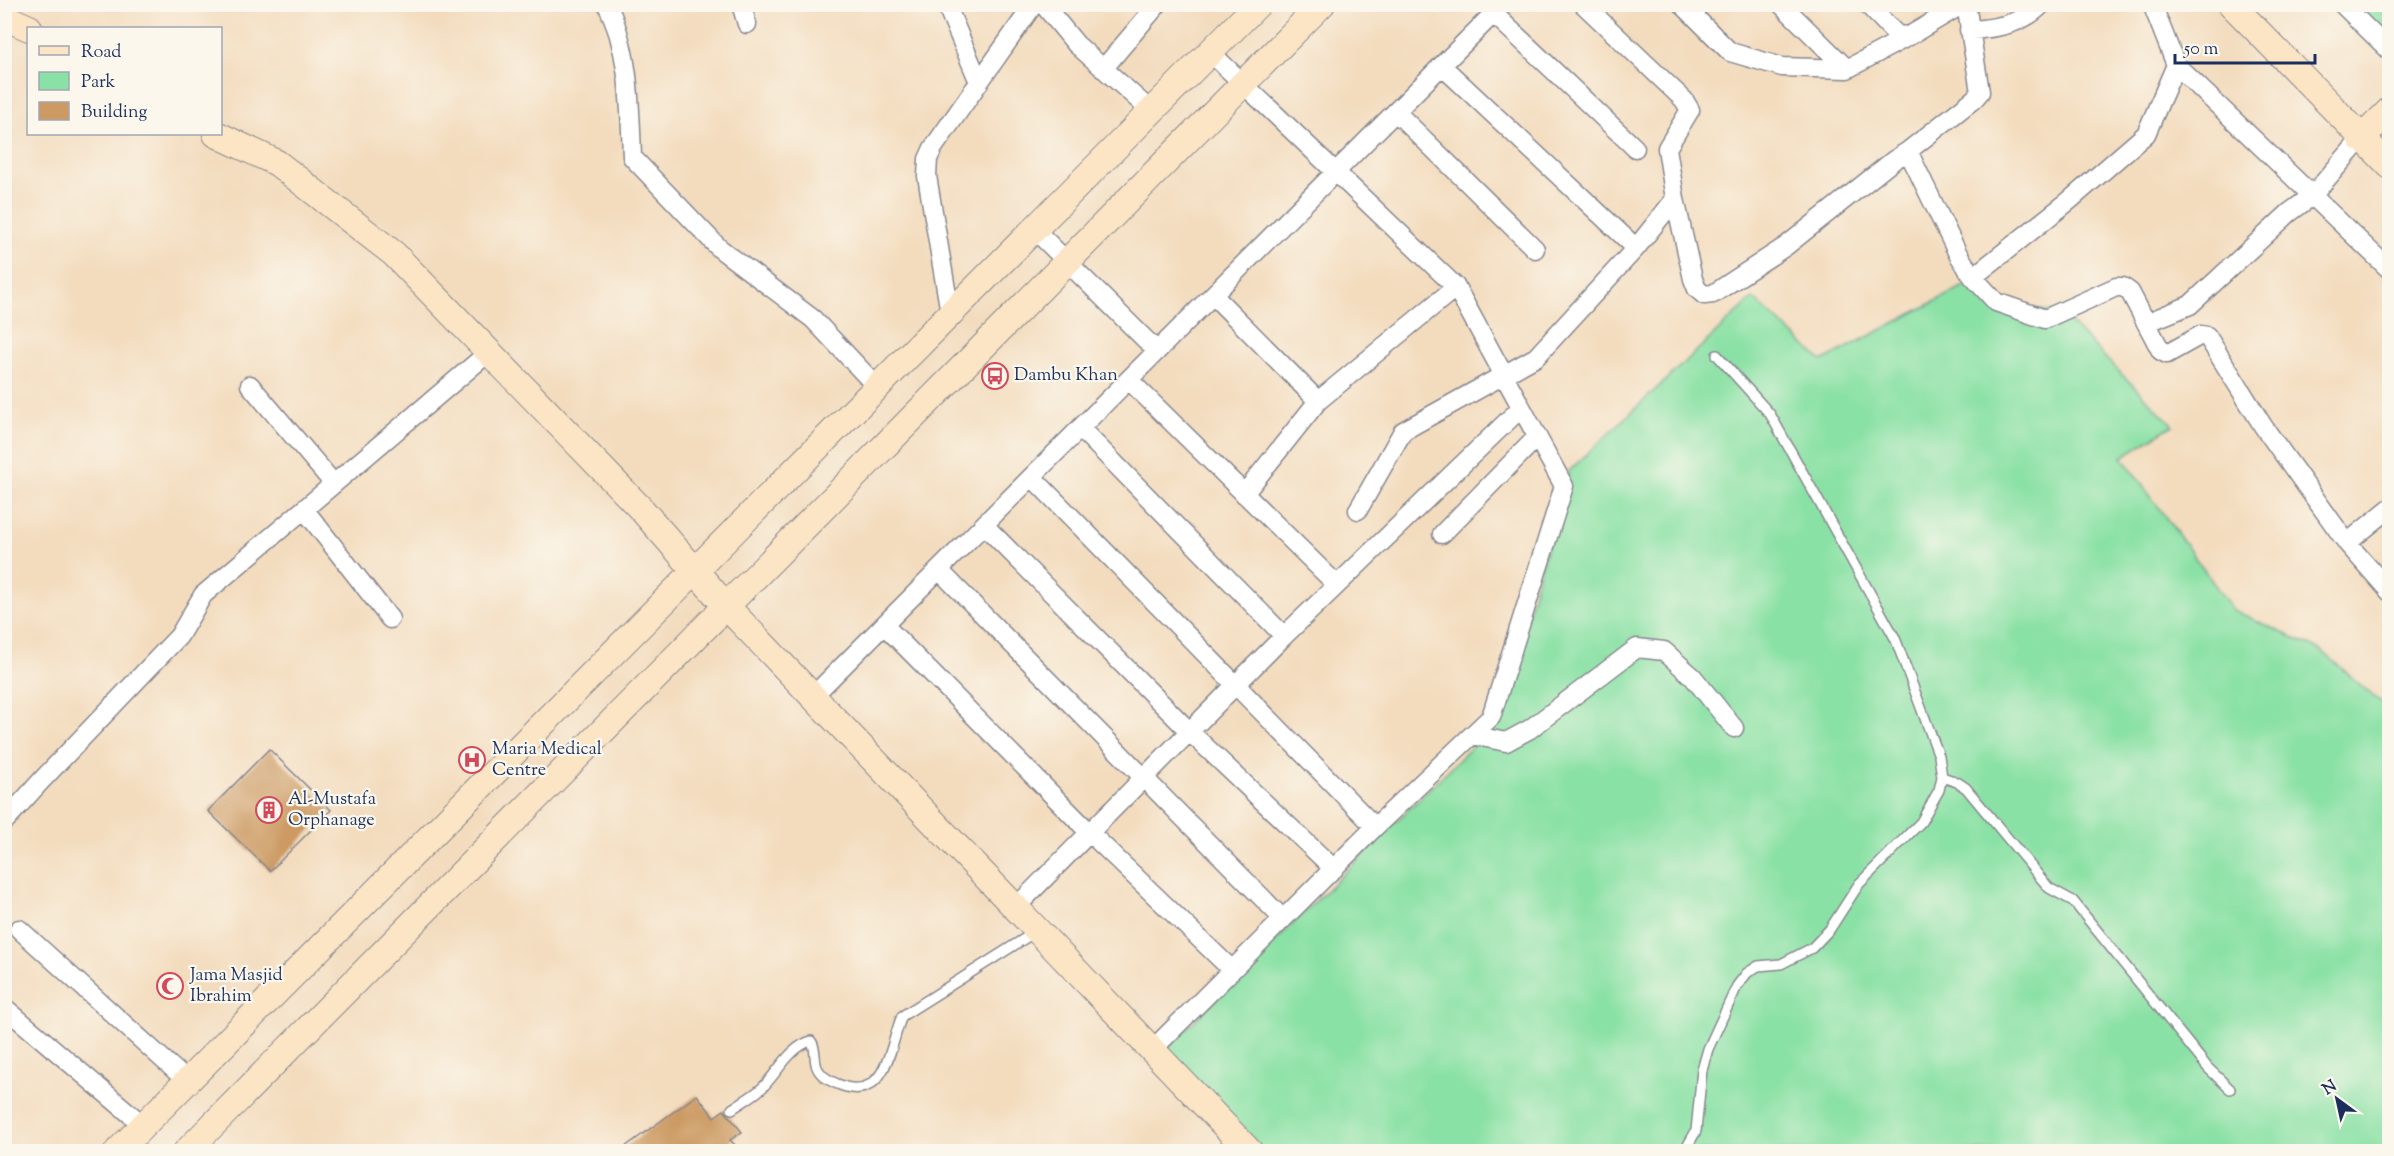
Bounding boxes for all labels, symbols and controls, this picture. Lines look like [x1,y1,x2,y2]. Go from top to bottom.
legend [27,27,222,135]
scale bar [2175,27,2314,65]
text: 50 m [2183,37,2219,63]
text: Road [81,40,121,66]
text: Park [81,70,116,96]
text: Building [81,100,147,126]
bus stop icon: Dambu Khan [980,361,1010,391]
place label: Dambu Khan [1014,363,1118,389]
place label: Maria Medical Centre [492,737,602,784]
hospital icon: Maria Medical Centre [457,745,487,775]
place label: Al-Mustafa Orphanage [288,787,376,834]
building icon: Al-Mustafa Orphanage [254,795,284,825]
place label: Jama Masjid Ibrahim [189,963,283,1010]
mosque icon: Jama Masjid Ibrahim [155,971,185,1001]
north arrow [2307,1069,2367,1129]
text: N [2319,1075,2342,1102]

